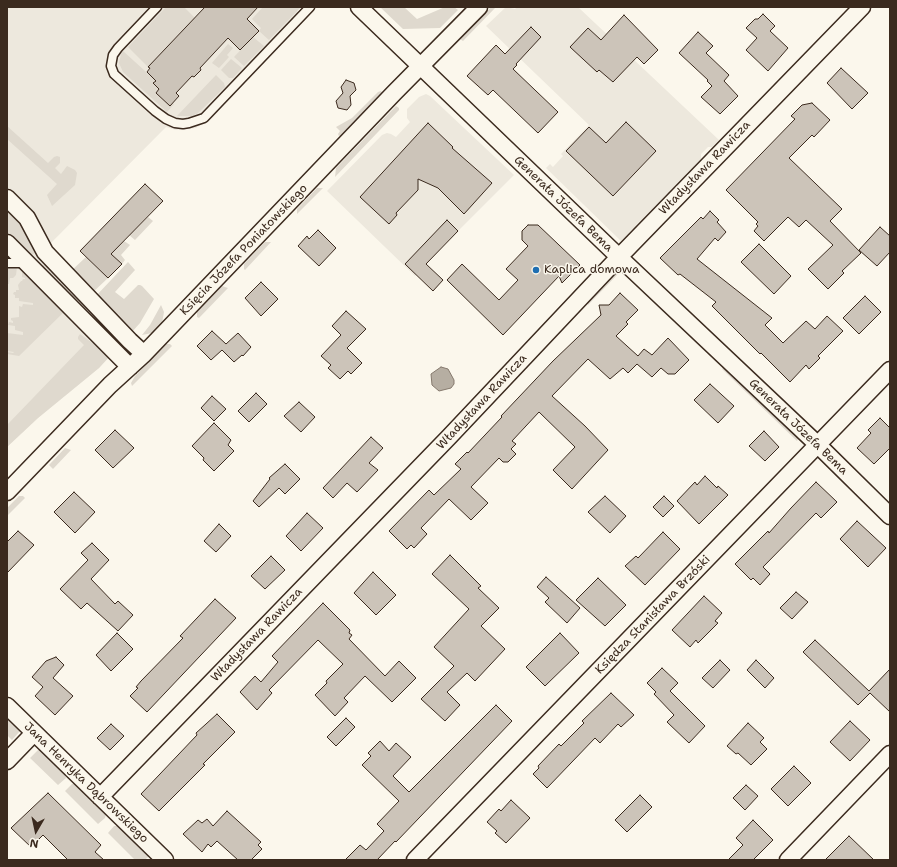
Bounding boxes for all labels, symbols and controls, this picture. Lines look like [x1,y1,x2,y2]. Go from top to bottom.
street label: Władysława Rawicza [656,118,754,218]
street label: Generała Józefa Bema [511,153,615,255]
street label: Księcia Józefa Poniatowskiego [177,181,311,319]
place label: Kaplica domowa [544,263,640,277]
marker: Kaplica domowa [531,265,541,275]
street label: Władysława Rawicza [434,351,530,453]
street label: Generała Józefa Bema [746,376,850,478]
street label: Księdza Stanisława Brzóski [593,553,713,677]
street label: Władysława Rawicza [208,585,306,685]
street label: Jana Henryka Dąbrowskiego [21,720,151,846]
north arrow [16,811,56,851]
text: N [29,835,40,851]

